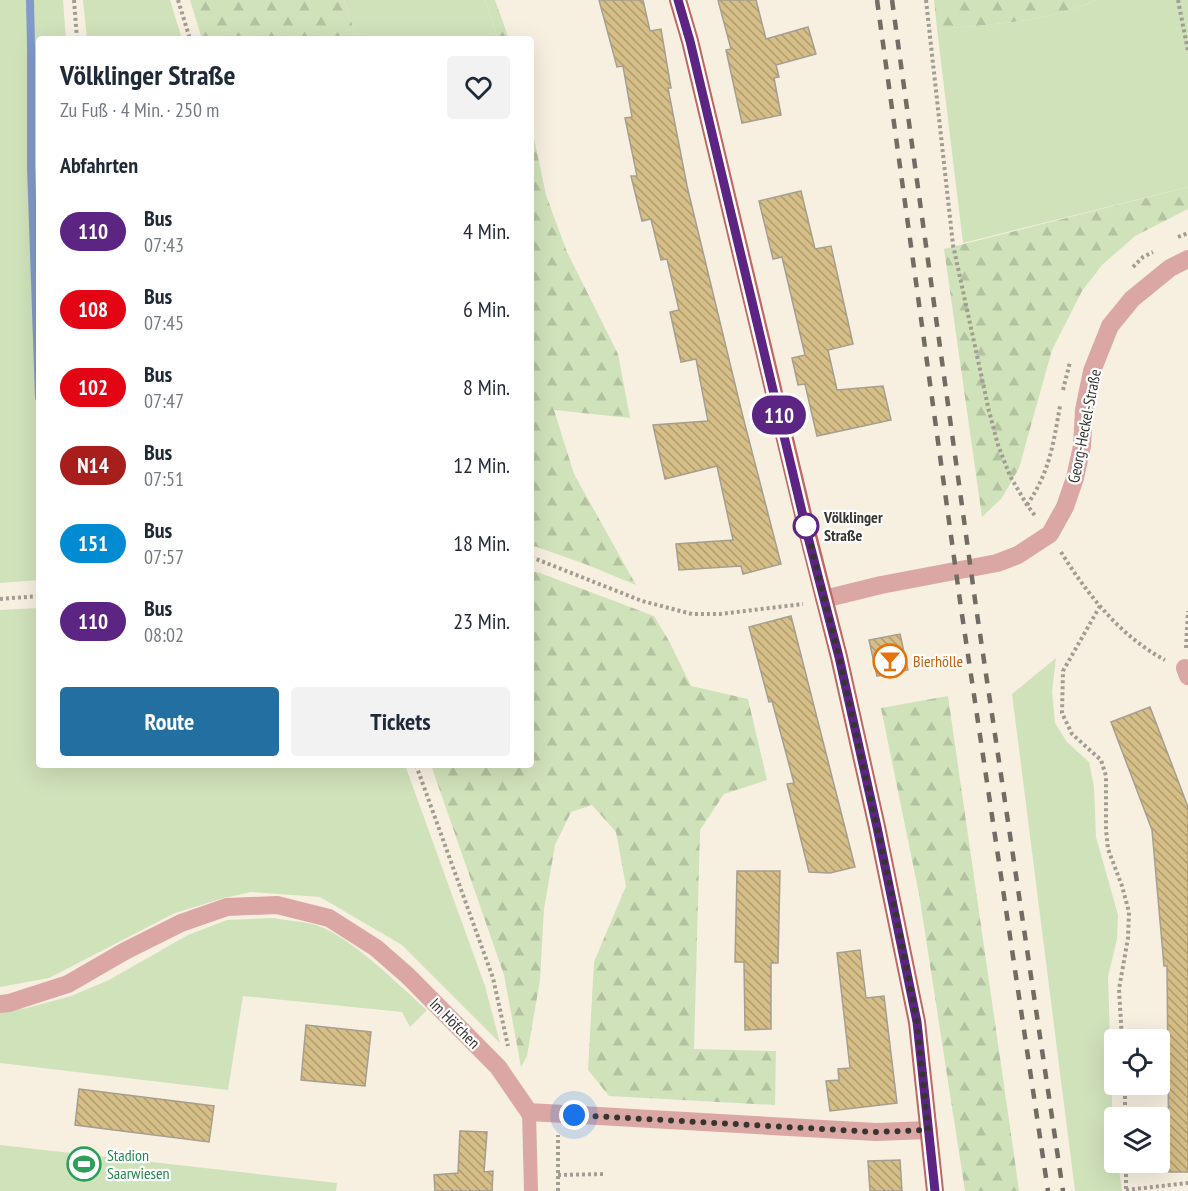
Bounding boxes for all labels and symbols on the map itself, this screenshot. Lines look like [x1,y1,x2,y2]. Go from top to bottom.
street label: Georg-Heckel-Straße [1063,367,1105,485]
line badge: 110 [744,396,814,434]
place label: Völklinger Straße [823,507,883,545]
marker: Völklinger Straße [793,513,819,539]
bar icon: Bierhölle [872,643,908,679]
place label: Bierhölle [913,651,963,671]
street label: Im Höfchen [426,994,484,1052]
your location [559,1100,589,1130]
place label: Stadion Saarwiesen [107,1145,170,1183]
sports icon: Stadion Saarwiesen [66,1146,102,1182]

